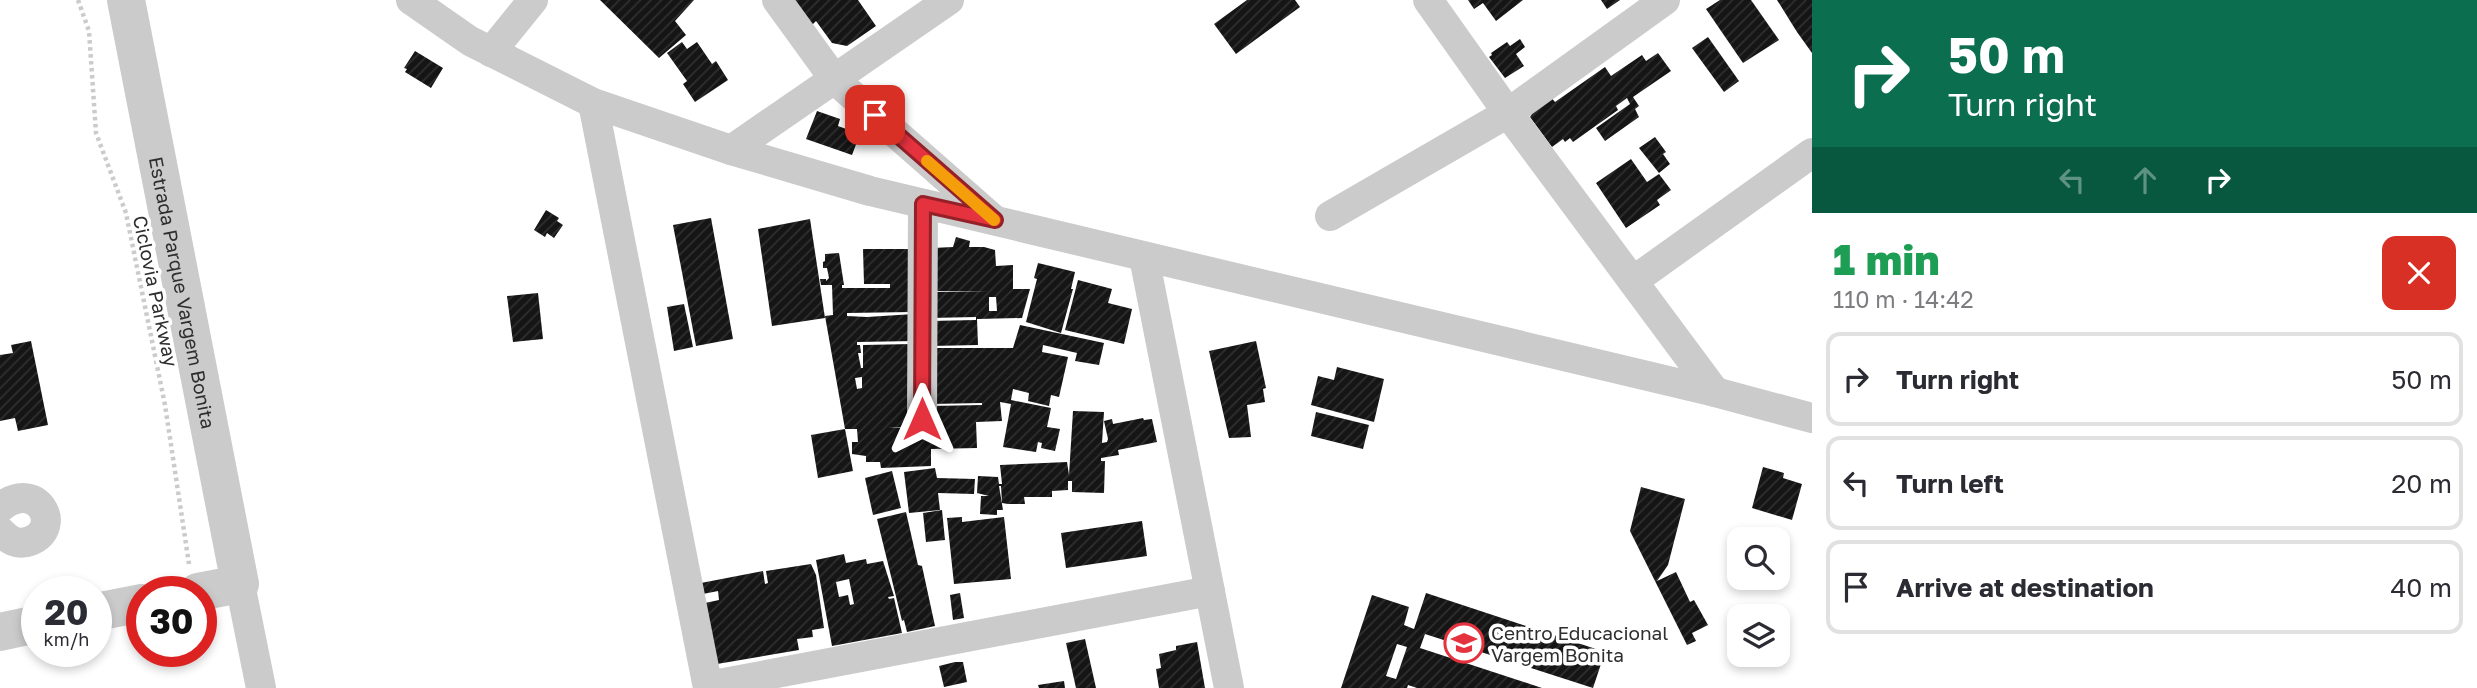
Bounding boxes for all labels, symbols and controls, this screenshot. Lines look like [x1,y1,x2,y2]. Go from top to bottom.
text: 50 m [1948,25,2065,84]
icon: right [1833,28,1924,119]
pin [845,85,905,145]
text: Turn right [1948,85,2097,123]
icon: arrive [856,96,894,134]
street label: Estrada Parque Vargem Bonita [145,154,221,431]
icon: left [2053,161,2091,199]
icon: ahead [2126,161,2164,199]
icon: right [2199,161,2237,199]
street label: Ciclovia Parkway [129,213,183,369]
text: 1 min [1833,234,1940,284]
button: close [2382,236,2456,310]
text: 110 m · 14:42 [1833,285,1974,313]
icon: right [1837,360,1875,398]
text: Turn right [1896,364,2019,395]
text: 50 m [2391,364,2452,395]
position arrow [885,382,959,456]
icon: left [1837,464,1875,502]
text: Turn left [1896,468,2004,499]
text: 20 m [2391,468,2452,499]
map controls [1727,527,1790,667]
button: search [1727,527,1790,590]
icon: arrive [1837,568,1875,606]
text: Arrive at destination [1896,572,2154,603]
text: 40 m [2391,572,2452,603]
speed limit sign: 30 [126,576,217,667]
text: 20 [44,591,89,633]
button: layers [1727,604,1790,667]
place label: Centro Educacional Vargem Bonita [1491,621,1668,666]
school or university icon: Centro Educacional Vargem Bonita [1443,622,1485,664]
text: km/h [44,628,89,650]

